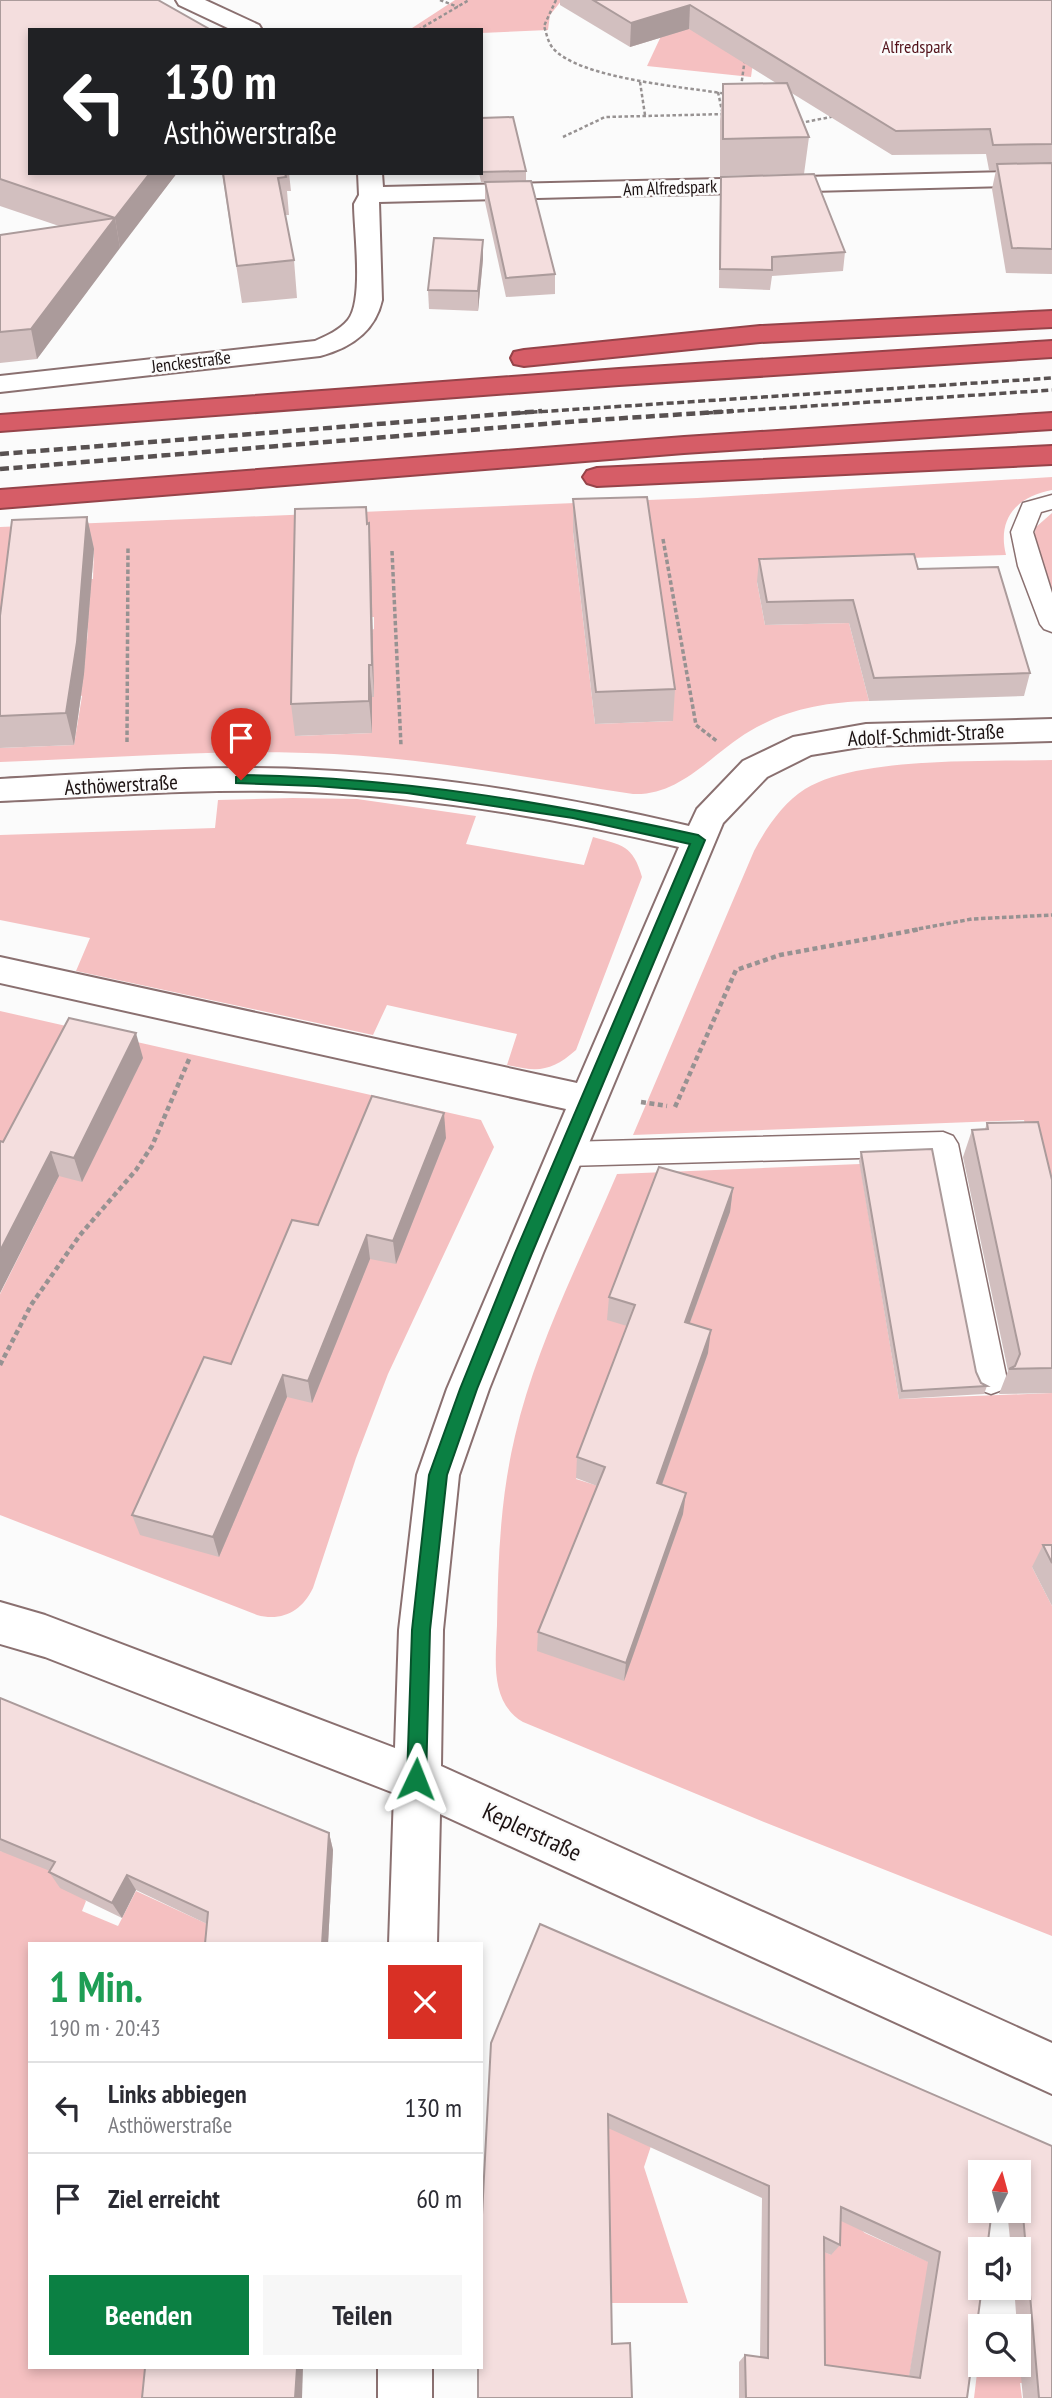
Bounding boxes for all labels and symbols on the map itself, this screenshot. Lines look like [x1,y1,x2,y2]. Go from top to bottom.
park label: Alfredspark [882,35,952,58]
street label: Am Alfredspark [623,174,717,201]
street label: Jenckestraße [149,345,232,378]
pin [211,708,271,780]
street label: Adolf-Schmidt-Straße [847,717,1005,752]
street label: Asthöwerstraße [64,768,178,801]
position arrow [379,1742,453,1816]
street label: Keplerstraße [478,1795,587,1868]
north arrow [968,2160,1031,2222]

